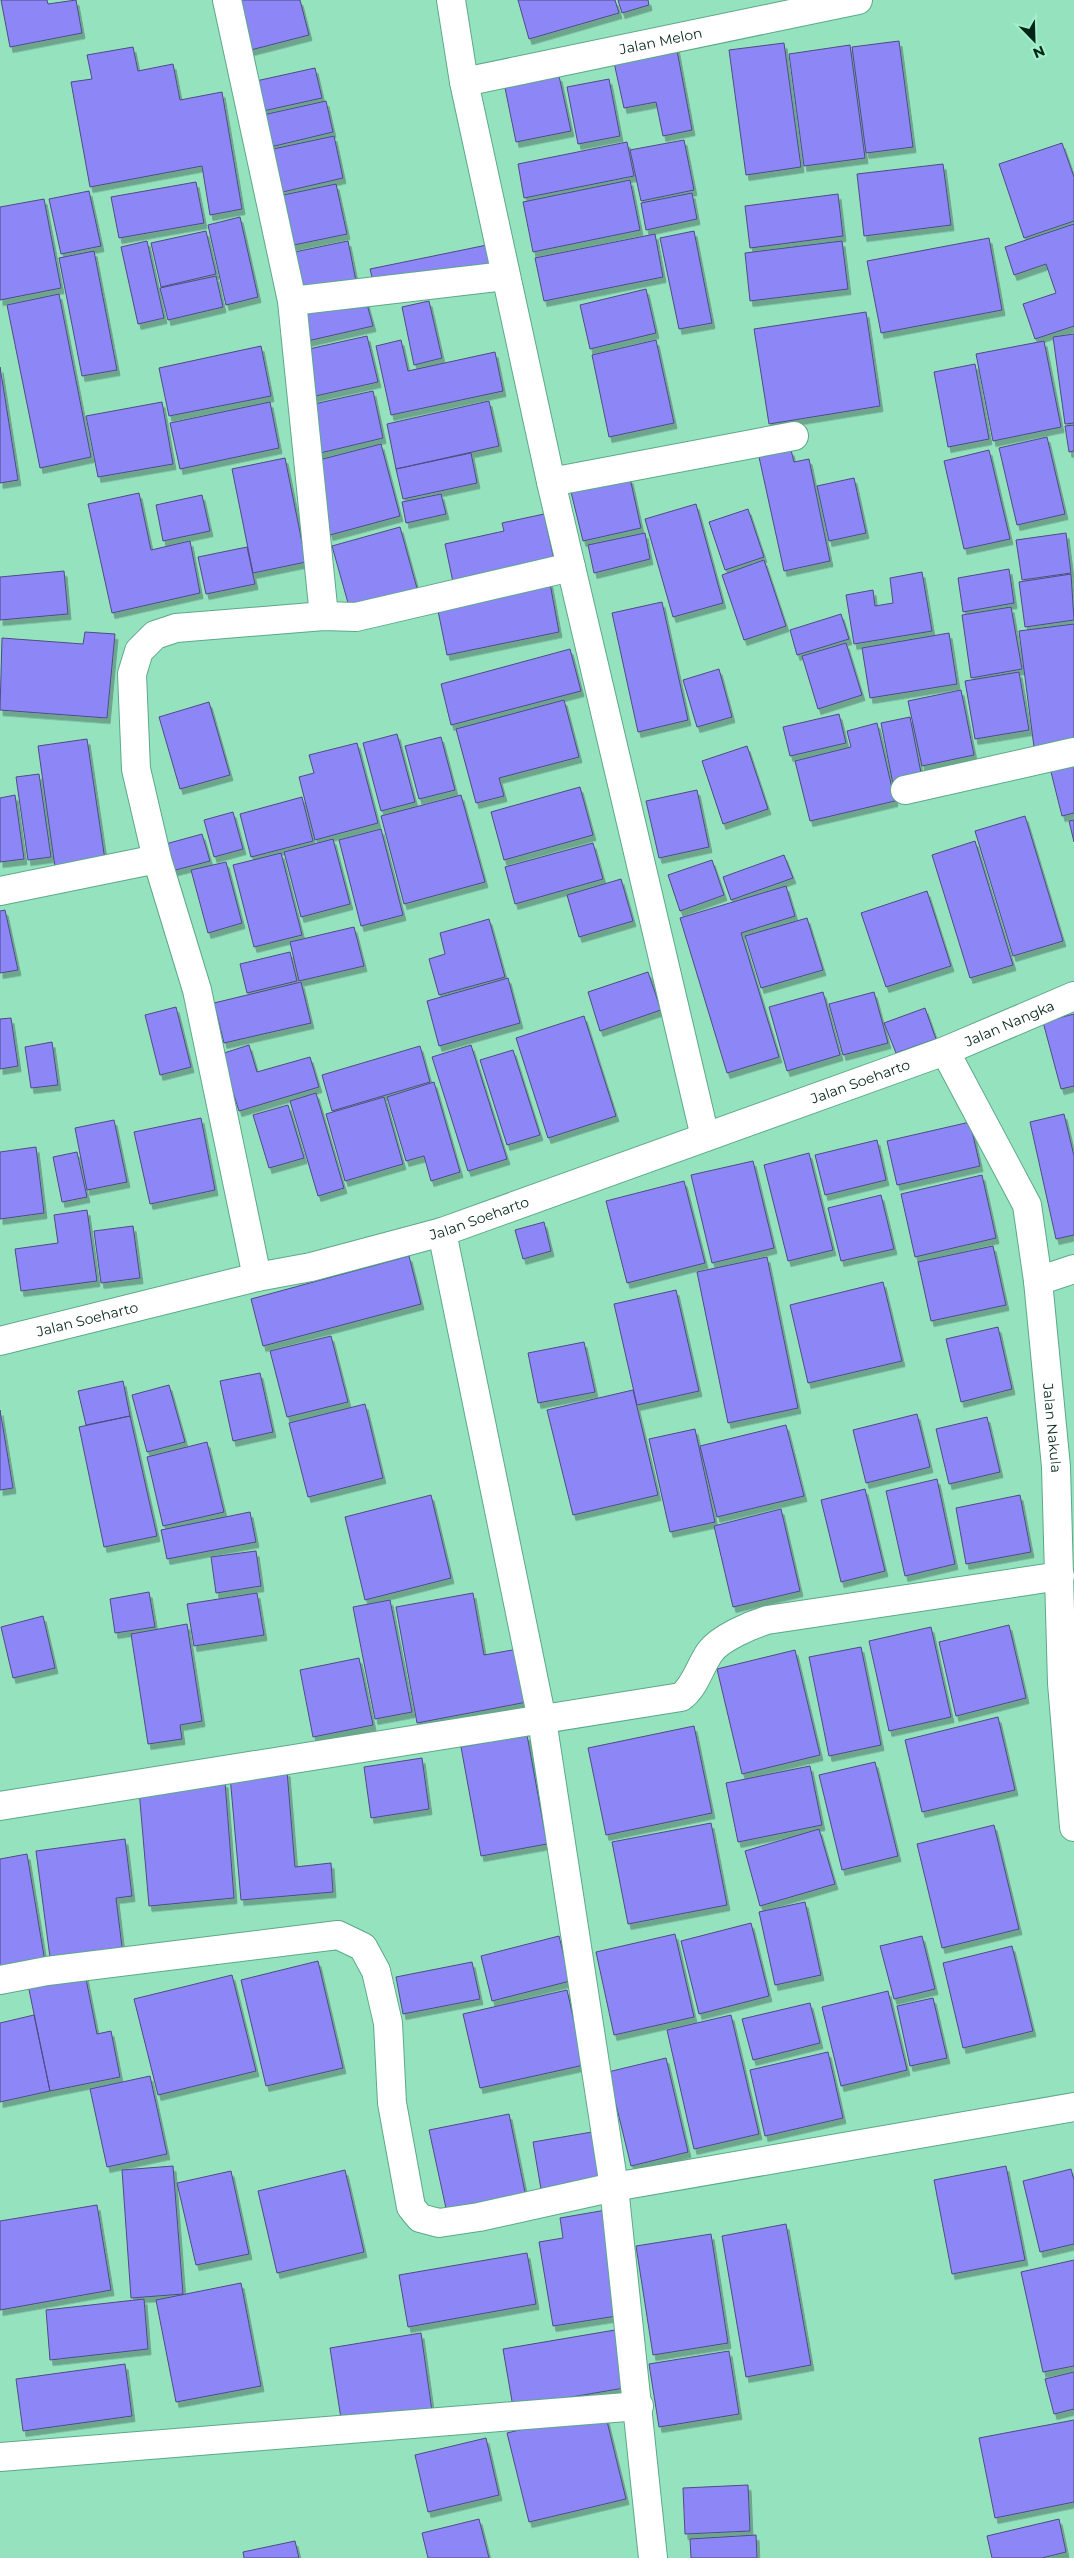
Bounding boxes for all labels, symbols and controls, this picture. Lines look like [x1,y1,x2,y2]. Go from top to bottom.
north arrow [1009,15,1059,65]
street label: Jalan Melon [617,24,704,59]
text: N [1030,41,1048,62]
street label: Jalan Nangka [961,996,1057,1051]
street label: Jalan Soeharto [807,1055,913,1108]
street label: Jalan Soeharto [427,1192,532,1244]
street label: Jalan Soeharto [34,1298,140,1341]
street label: Jalan Nakula [1039,1381,1065,1473]

